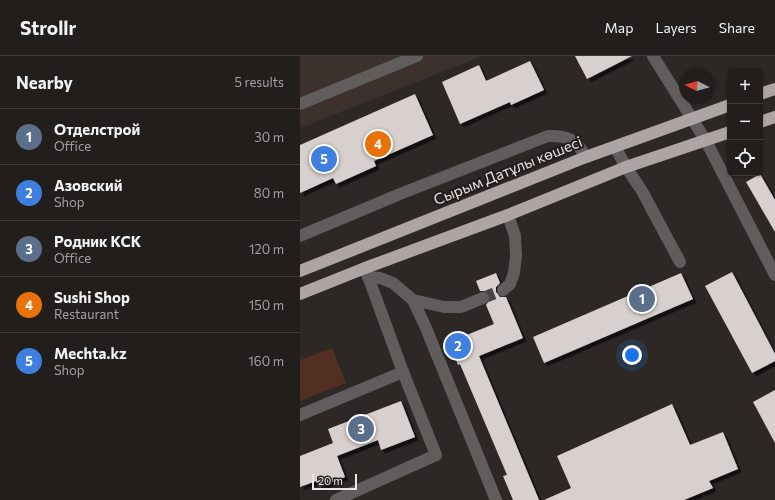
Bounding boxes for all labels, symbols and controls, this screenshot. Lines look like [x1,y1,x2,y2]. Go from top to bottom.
text: Strollr [20,16,76,39]
text: Map [605,19,633,36]
text: Layers [655,19,697,36]
text: Share [719,19,755,36]
north arrow [679,68,715,104]
map controls [727,68,763,176]
button: + [727,68,763,104]
text: Nearby [16,72,73,93]
text: 5 results [234,74,284,90]
button: − [727,104,763,140]
text: Отделстрой [54,120,140,138]
text: 1 [26,129,32,145]
text: 30 m [254,129,284,145]
pin: 4 [365,129,391,159]
street label: Сырым Датұлы көшесі [431,132,585,208]
text: Office [54,138,91,154]
button: locate [727,140,763,176]
pin: 5 [311,144,337,174]
text: Азовский [54,176,123,194]
text: 2 [25,185,33,201]
text: 80 m [254,185,284,201]
text: Shop [54,194,85,210]
text: Родник КСК [54,232,141,250]
text: 3 [25,241,33,257]
text: 120 m [249,241,284,257]
text: Office [54,250,91,266]
pin: 1 [629,284,655,314]
text: Sushi Shop [54,288,130,306]
text: 4 [25,297,33,313]
text: 150 m [249,297,284,313]
text: Restaurant [54,306,119,322]
pin: 2 [445,331,471,361]
text: Mechta.kz [54,344,127,362]
your location [622,345,642,365]
text: 5 [25,353,33,369]
text: 160 m [248,353,284,369]
text: Shop [54,362,85,378]
pin: 3 [348,414,374,444]
scale bar [312,472,357,491]
text: 20 m [318,474,343,487]

